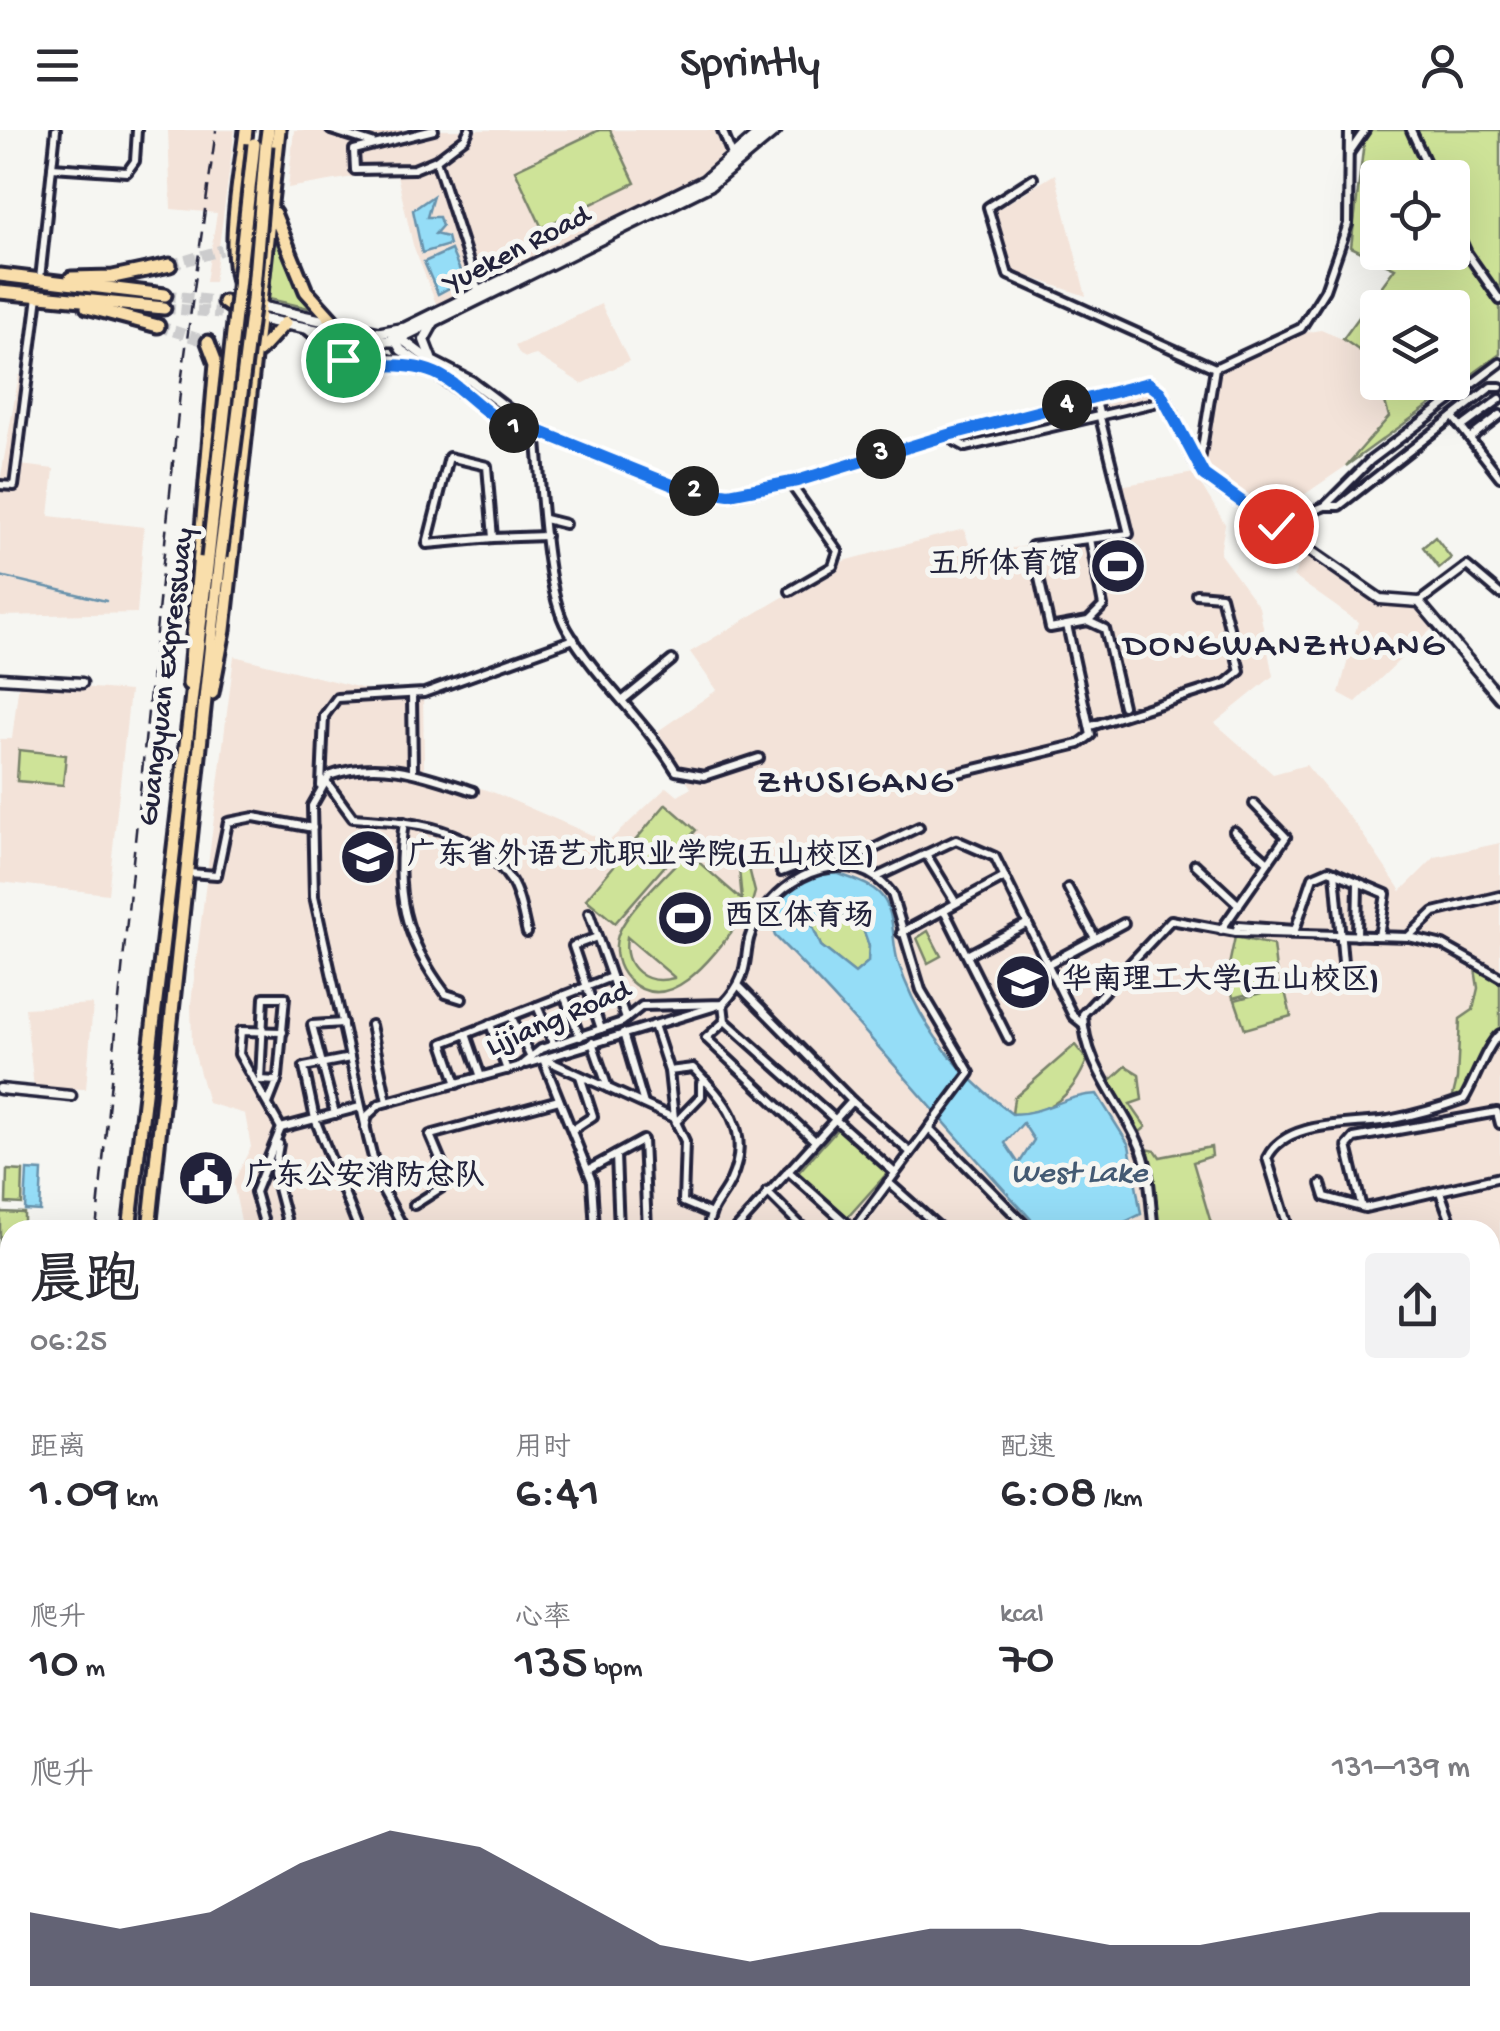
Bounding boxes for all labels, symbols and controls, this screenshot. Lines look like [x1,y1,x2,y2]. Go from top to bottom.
icon: menu [30,38,85,93]
icon: person [1415,38,1470,93]
text: Sprintly [680,39,820,92]
map controls [1360,160,1470,400]
button: locate [1360,160,1470,270]
street label: Yueken Road [436,198,599,304]
button: layers [1360,290,1470,400]
pin [301,318,386,403]
icon: arrive [316,333,371,388]
pin: 4 [1042,380,1092,430]
text: 4 [1060,388,1074,421]
pin: 1 [489,403,539,453]
text: 1 [508,411,520,444]
pin: 3 [856,429,906,479]
text: 3 [874,437,888,470]
pin: 2 [669,466,719,516]
text: 2 [687,474,701,507]
pin [1234,484,1319,569]
icon: check [1249,499,1304,554]
street label: Guangyuan Expressway [132,526,204,828]
sports icon: 五所体育馆 [1088,536,1148,596]
place label: 五所体育馆 [929,547,1079,584]
district label: DONGWANZHUANG [1122,627,1446,668]
district label: ZHUSIGANG [757,764,955,805]
school or university icon: 广东省外语艺术职业学院(五山校区) [338,827,398,887]
place label: 广东省外语艺术职业学院(五山校区) [407,838,874,875]
sports icon: 西区体育场 [655,888,715,948]
place label: 西区体育场 [724,899,874,936]
school or university icon: 华南理工大学(五山校区) [993,952,1053,1012]
place label: 华南理工大学(五山校区) [1062,963,1379,1000]
street label: Lijiang Road [482,973,639,1066]
public building icon: 广东公安消防总队 [176,1148,236,1208]
water label: West Lake [1011,1156,1149,1194]
place label: 广东公安消防总队 [245,1159,485,1196]
button: share [1365,1253,1470,1358]
text: 晨跑 [30,1254,140,1318]
text: 06:25 [30,1324,107,1362]
text: 距离 [30,1433,86,1466]
text: 用时 [515,1433,571,1466]
text: 配速 [1000,1433,1056,1466]
text: 1.09 [30,1466,119,1525]
text: 6:41 [515,1466,600,1525]
text: 6:08 [1000,1466,1097,1525]
text: km [119,1483,158,1516]
text: /km [1097,1483,1143,1516]
text: kcal [1000,1599,1044,1632]
text: 爬升 [30,1603,86,1636]
text: 心率 [515,1603,571,1636]
text: 70 [1000,1632,1054,1691]
text: 10 [30,1636,79,1695]
text: 135 [515,1636,587,1695]
text: m [79,1653,105,1686]
text: bpm [587,1653,643,1686]
text: 131–139 m [1332,1750,1470,1788]
text: 爬升 [30,1758,94,1796]

